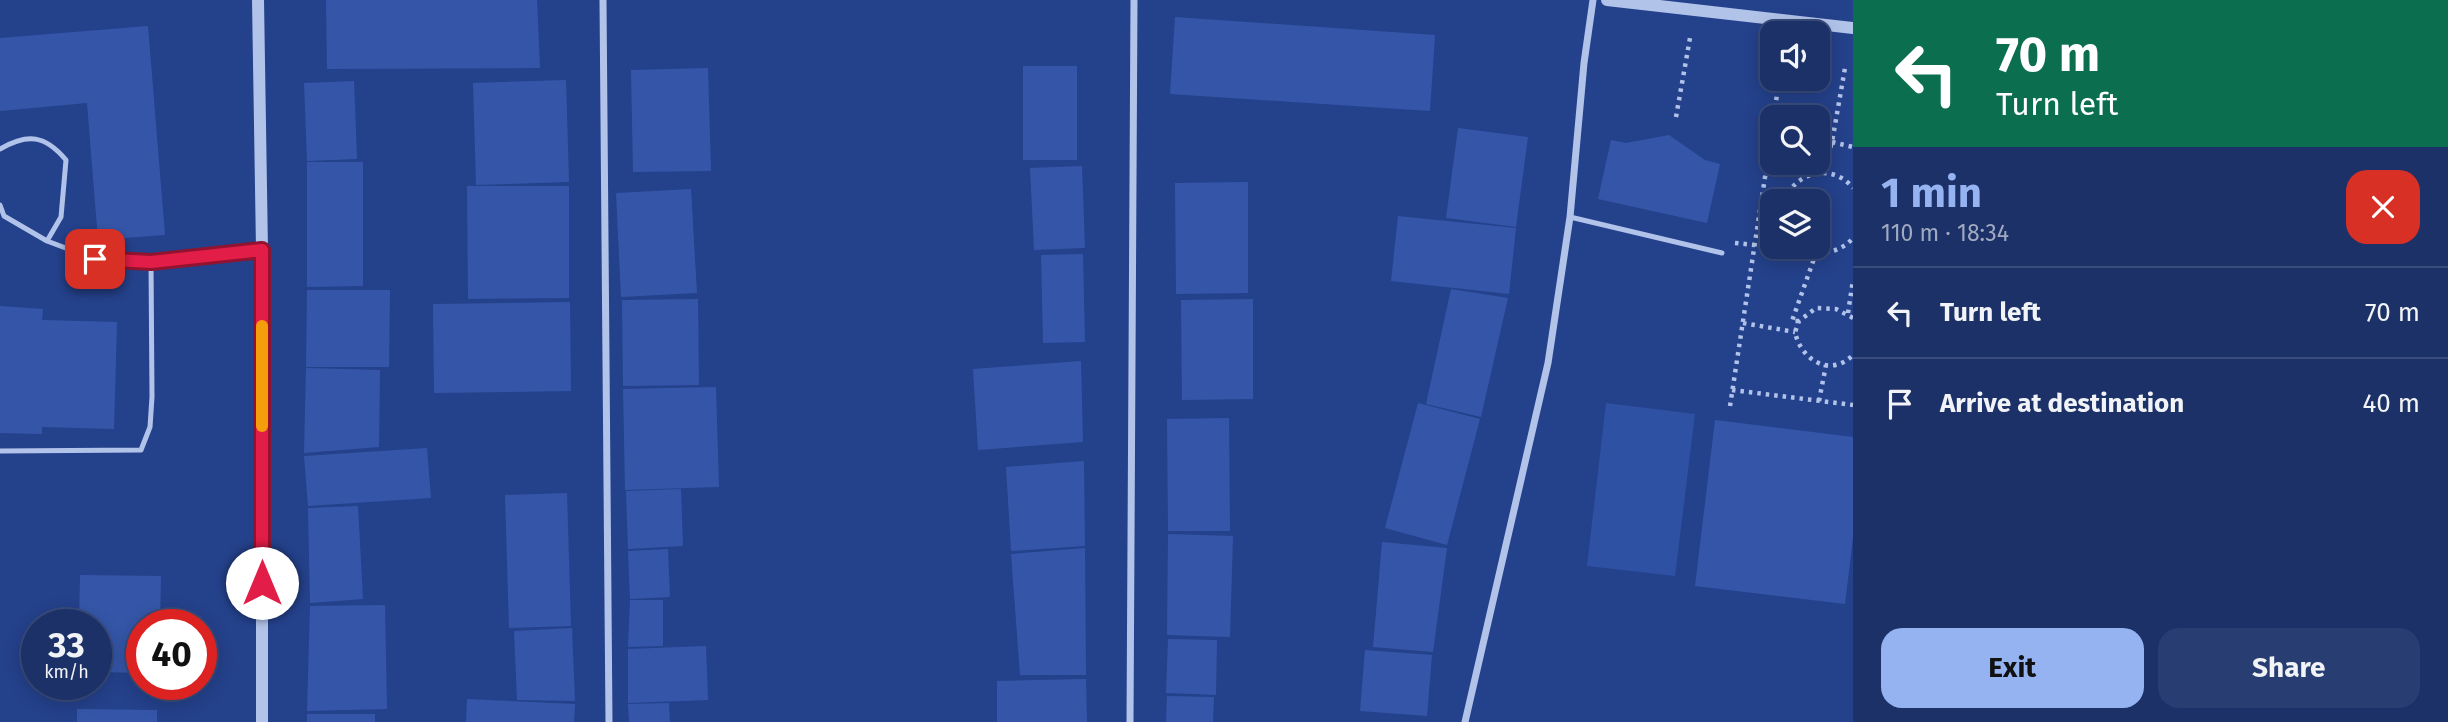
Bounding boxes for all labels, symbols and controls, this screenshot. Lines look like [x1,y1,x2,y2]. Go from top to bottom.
map controls [1760,21,1830,259]
button: sound [1760,21,1830,91]
text: 70 m [1996,25,2100,84]
icon: left [1881,28,1972,119]
text: Turn left [1996,85,2118,123]
button: search [1760,105,1830,175]
text: 1 min [1881,168,1982,218]
button: close [2346,170,2420,244]
button: layers [1760,189,1830,259]
text: 110 m · 18:34 [1881,219,2009,247]
pin [65,229,125,289]
icon: arrive [76,240,114,278]
icon: left [1881,294,1919,332]
text: Turn left [1940,297,2041,328]
text: 70 m [2365,297,2420,328]
icon: arrive [1881,385,1919,423]
text: Arrive at destination [1940,388,2184,419]
text: 40 m [2362,388,2420,419]
position arrow [225,546,299,620]
speed limit sign: 40 [126,609,217,700]
text: 33 [48,624,85,666]
button: Exit [1881,628,2144,708]
button: Share [2158,628,2420,708]
text: km/h [44,661,89,683]

